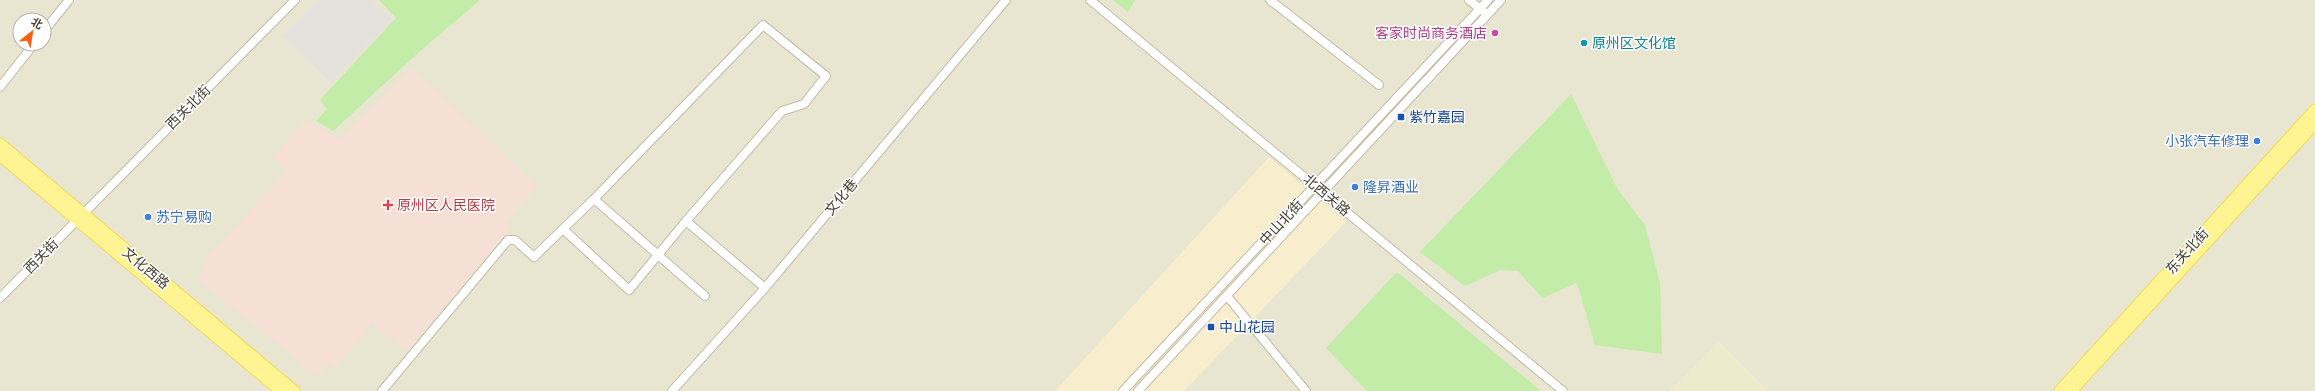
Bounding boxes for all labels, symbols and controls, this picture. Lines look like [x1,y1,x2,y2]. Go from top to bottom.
north arrow [12,12,52,52]
text: 北 [29,15,45,32]
place label: 客家时尚商务酒店 [1375,25,1487,41]
marker: 客家时尚商务酒店 [1490,28,1500,38]
place label: 原州区文化馆 [1592,35,1676,51]
marker: 原州区文化馆 [1579,38,1589,48]
street label: 西关北街 [163,82,213,132]
place label: 紫竹嘉园 [1409,109,1465,125]
marker: 紫竹嘉园 [1396,112,1406,122]
place label: 小张汽车修理 [2165,133,2249,149]
marker: 小张汽车修理 [2252,136,2262,146]
street label: 北西关路 [1300,171,1354,219]
street label: 文化巷 [821,176,861,218]
place label: 隆昇酒业 [1363,179,1419,195]
marker: 隆昇酒业 [1350,182,1360,192]
street label: 中山北街 [1256,196,1306,248]
place label: 原州区人民医院 [397,197,495,213]
marker: 原州区人民医院 [382,199,394,211]
place label: 苏宁易购 [156,209,212,225]
marker: 苏宁易购 [143,212,153,222]
street label: 东关北街 [2162,225,2212,277]
street label: 西关街 [21,235,61,277]
street label: 文化西路 [119,244,173,292]
place label: 中山花园 [1219,319,1275,335]
marker: 中山花园 [1206,322,1216,332]

